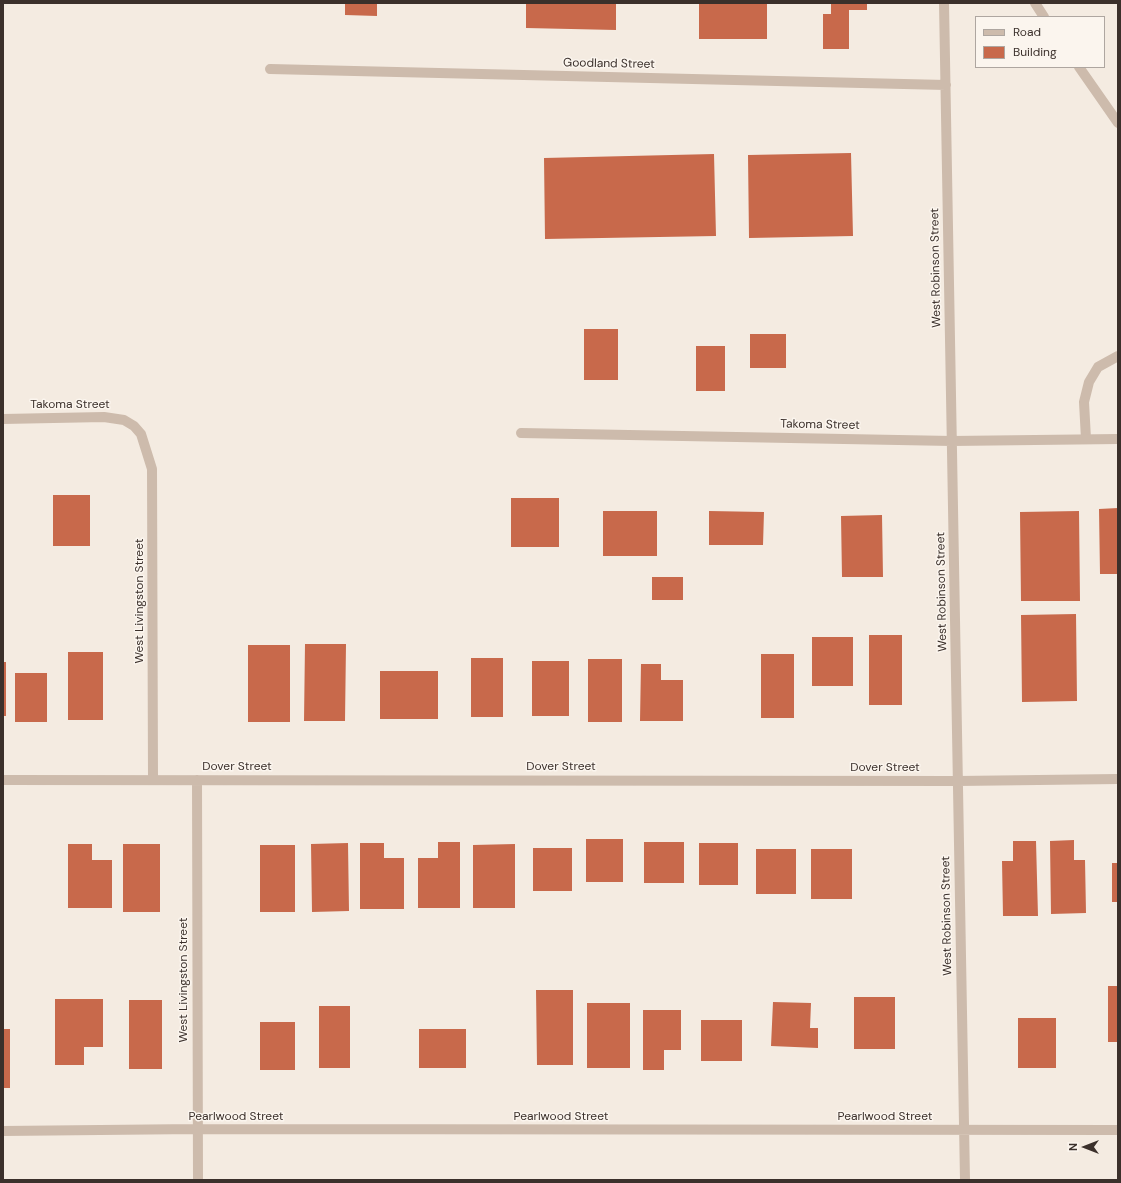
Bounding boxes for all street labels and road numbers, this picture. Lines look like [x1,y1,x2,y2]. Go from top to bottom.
street label: Goodland Street [563,56,655,72]
street label: West Robinson Street [928,208,944,328]
street label: Takoma Street [30,398,110,412]
street label: Takoma Street [780,417,860,433]
street label: West Robinson Street [934,532,950,652]
street label: West Livingston Street [133,539,147,663]
street label: Dover Street [202,760,272,774]
street label: Dover Street [526,760,596,774]
street label: Dover Street [850,761,920,775]
street label: West Robinson Street [939,856,955,976]
street label: West Livingston Street [177,918,191,1042]
street label: Pearlwood Street [189,1110,283,1124]
street label: Pearlwood Street [514,1110,608,1124]
street label: Pearlwood Street [838,1110,932,1124]

